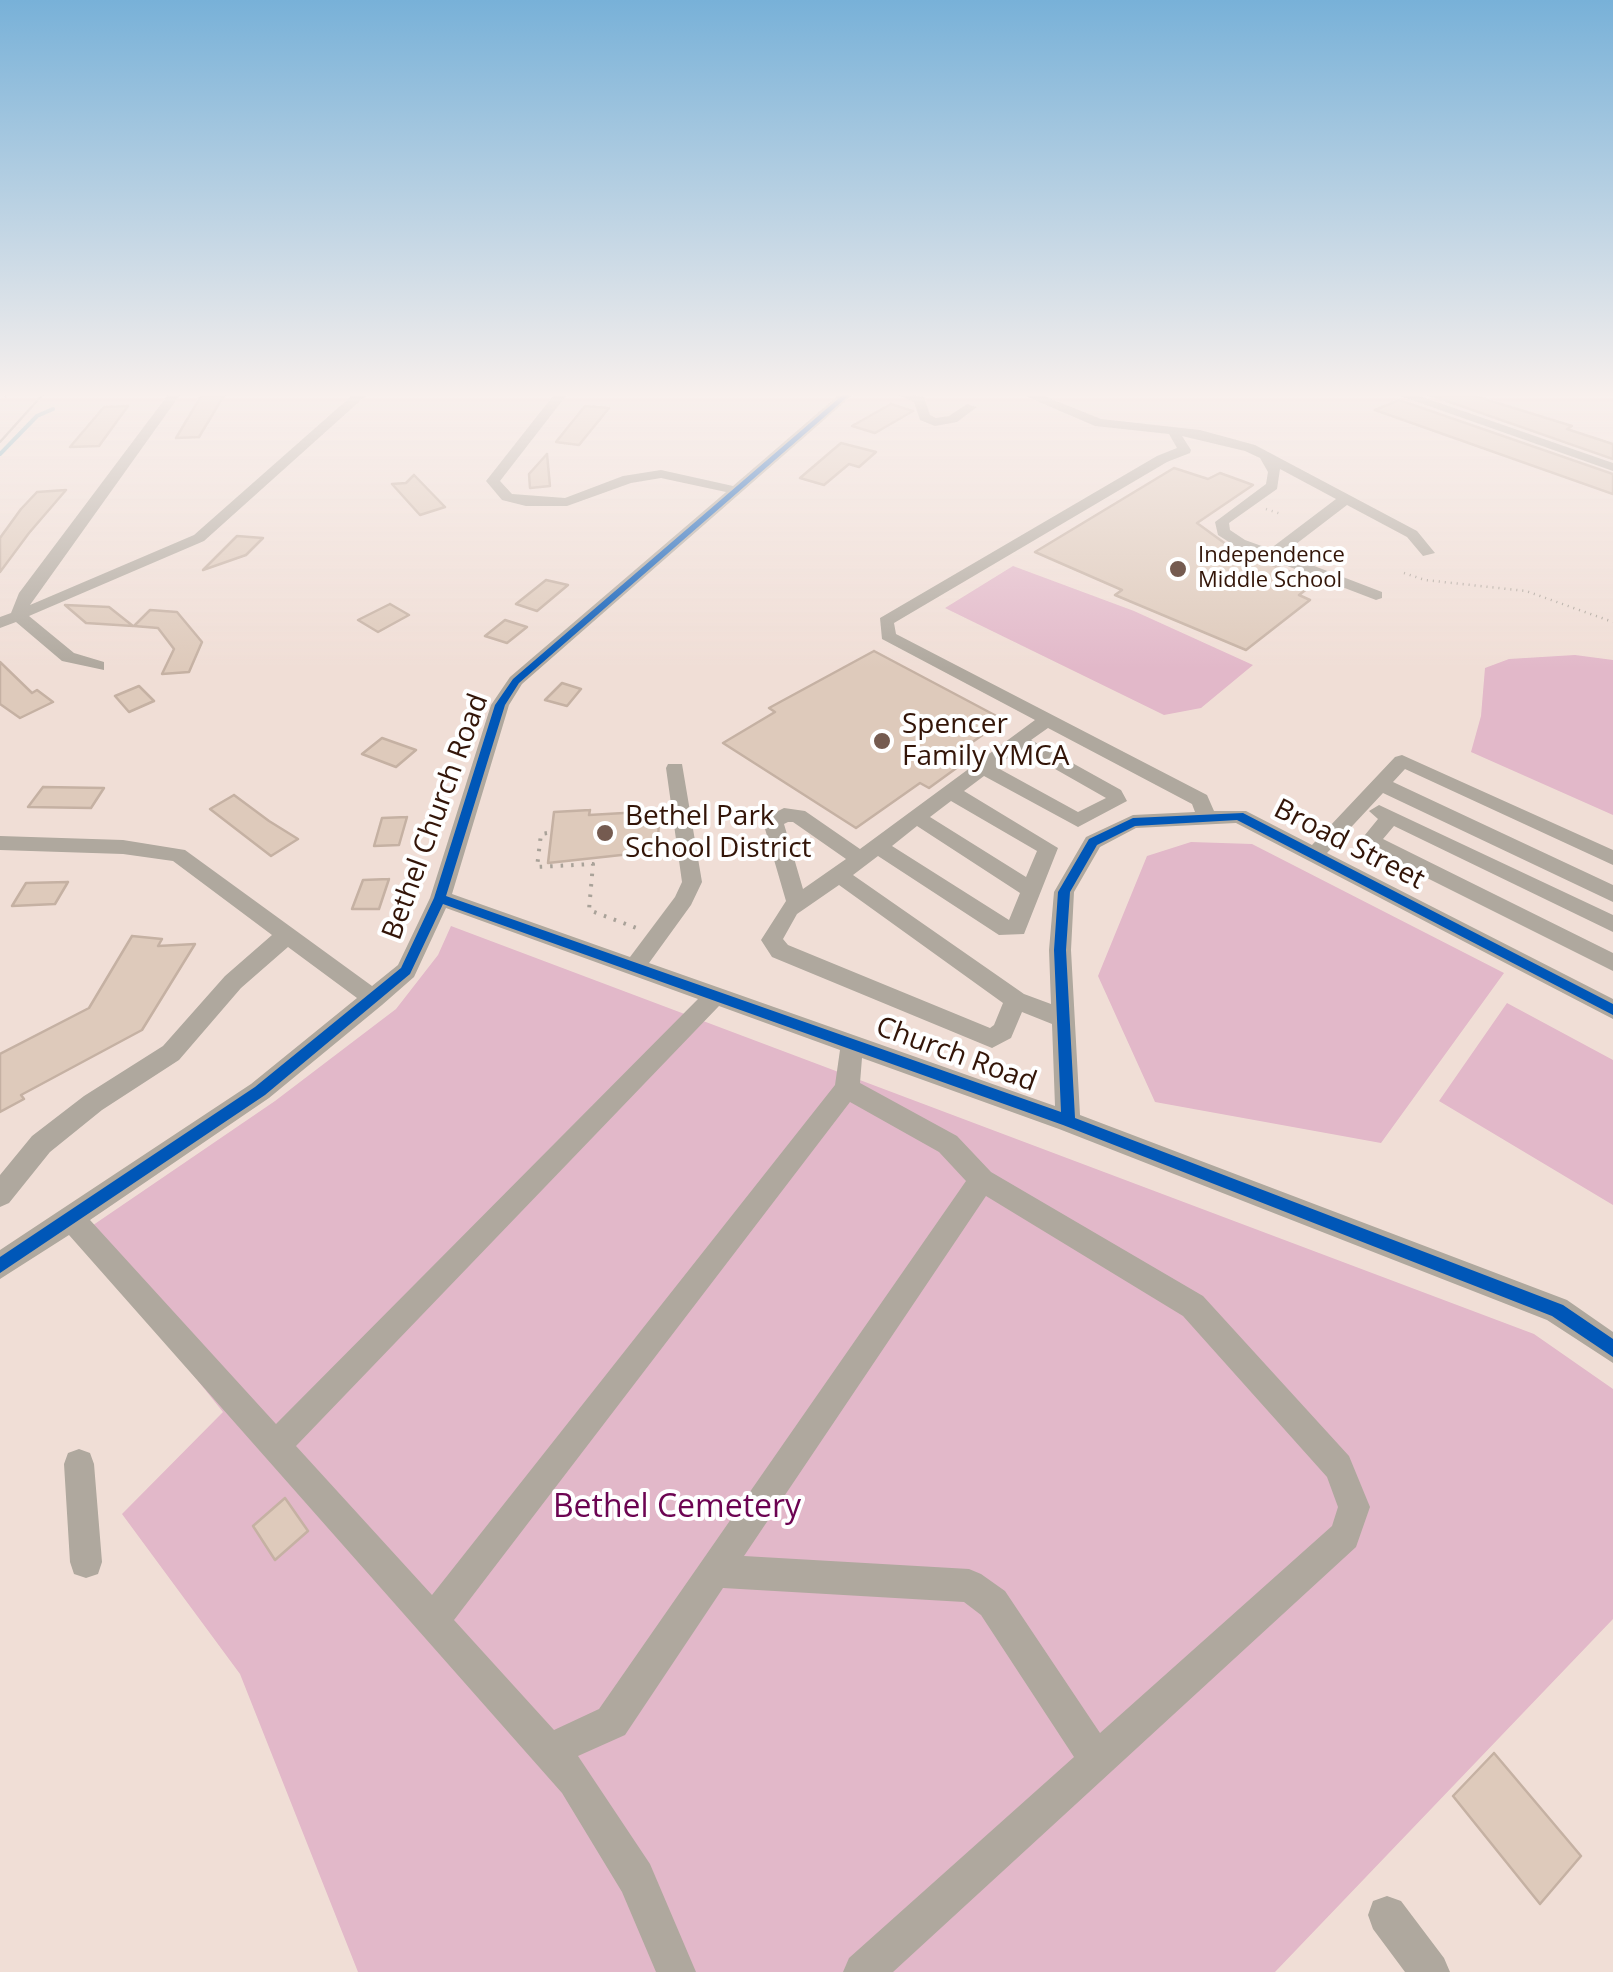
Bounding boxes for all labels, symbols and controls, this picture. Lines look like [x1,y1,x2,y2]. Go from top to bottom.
place label: Independence Middle School [1198,543,1345,594]
marker: Independence Middle School [1167,558,1189,580]
street label: Bethel Church Road [376,690,496,944]
place label: Spencer Family YMCA [902,708,1070,774]
marker: Spencer Family YMCA [871,730,893,752]
street label: Broad Street [1268,793,1430,897]
place label: Bethel Park School District [625,800,812,866]
marker: Bethel Park School District [594,822,616,844]
street label: Church Road [871,1010,1041,1100]
park label: Bethel Cemetery [553,1489,801,1527]

